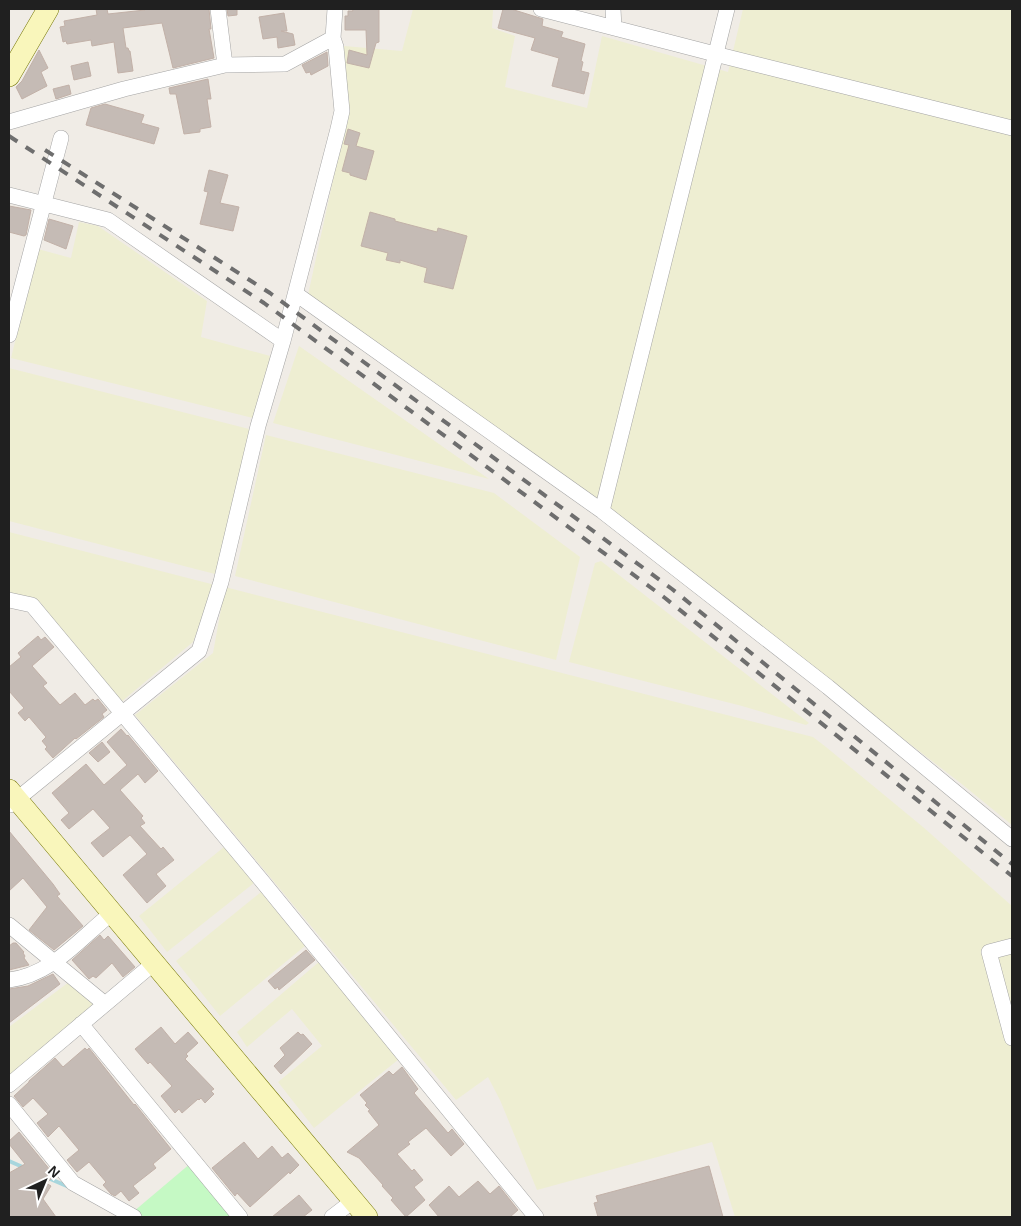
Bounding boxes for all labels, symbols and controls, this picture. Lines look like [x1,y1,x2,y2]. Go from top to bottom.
north arrow [20,1156,70,1206]
text: N [45,1162,63,1181]

